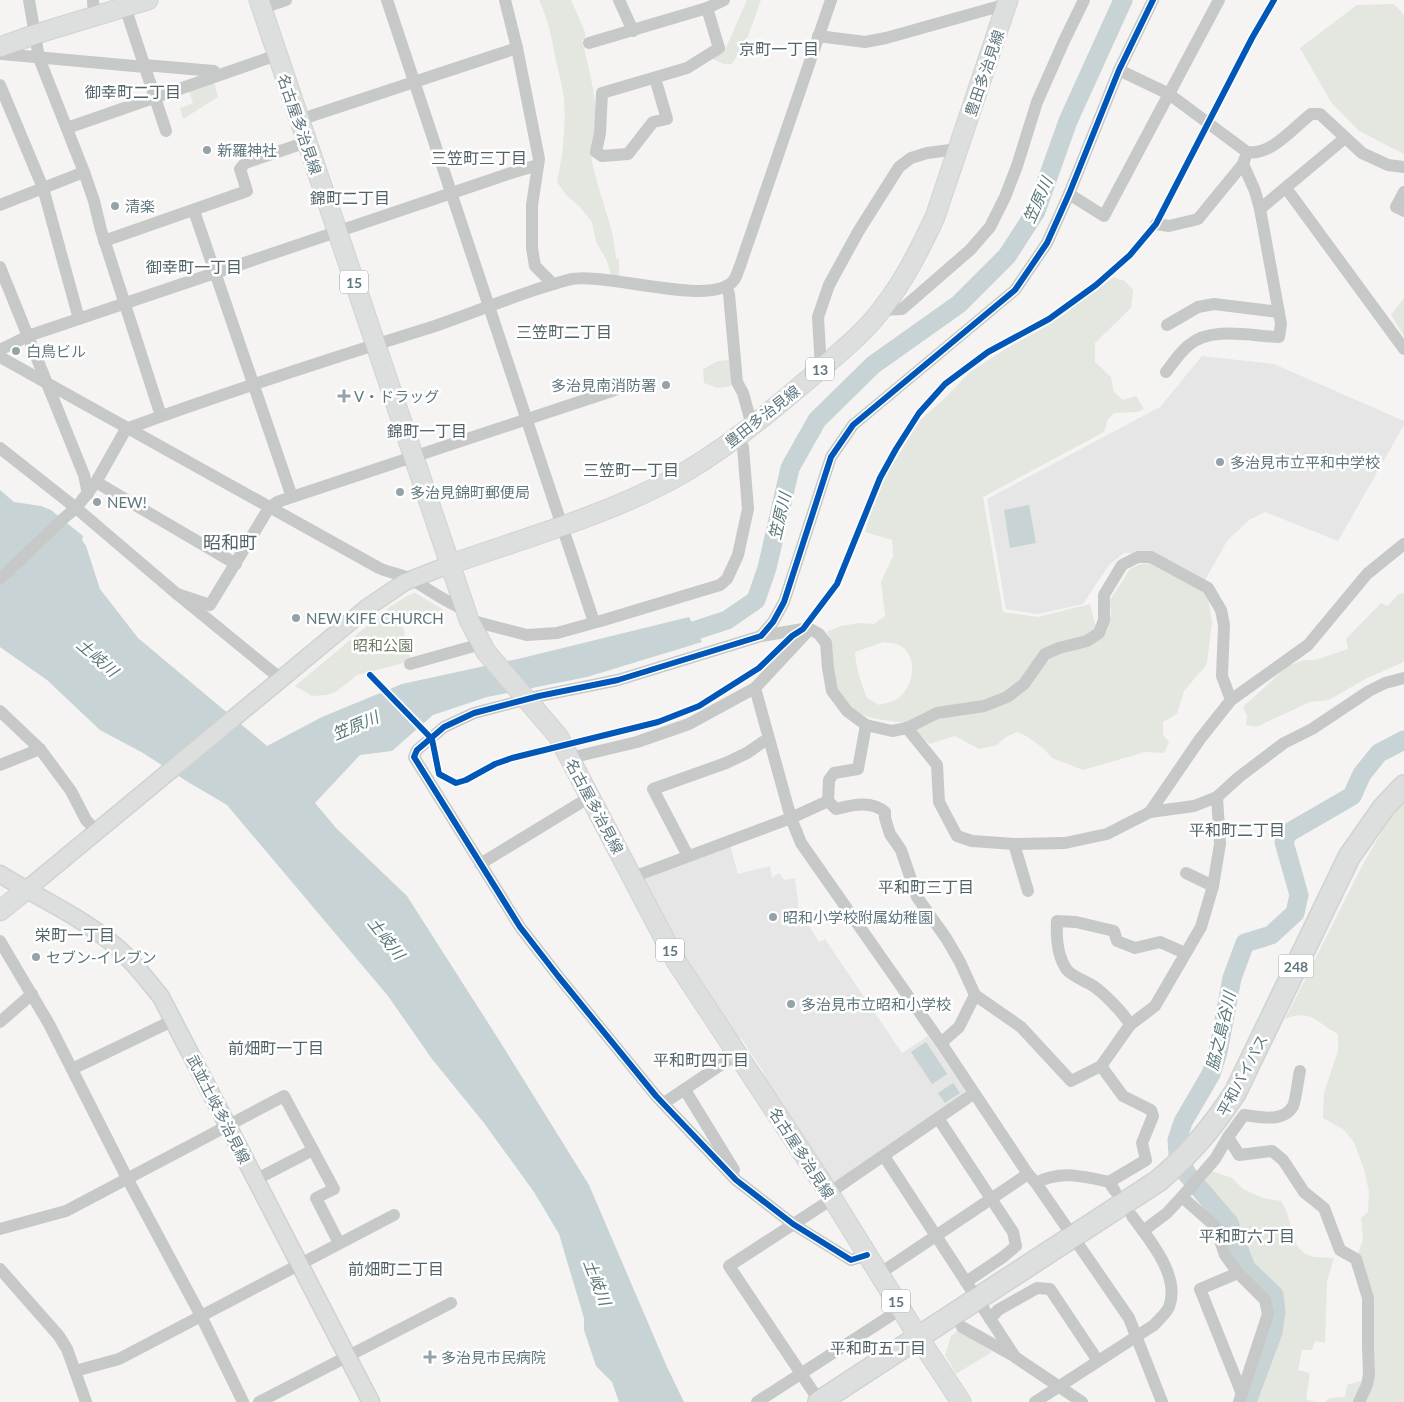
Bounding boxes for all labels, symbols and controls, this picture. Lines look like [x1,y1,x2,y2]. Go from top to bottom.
street label: 豊田多治見線 [961,28,1007,118]
district label: 京町一丁目 [739,39,819,58]
street label: 名古屋多治見線 [274,71,326,177]
district label: 御幸町二丁目 [85,82,181,101]
place label: 新羅神社 [217,141,277,159]
marker: 新羅神社 [201,144,213,156]
district label: 三笠町三丁目 [431,148,527,167]
water label: 笠原川 [1019,172,1056,226]
district label: 錦町二丁目 [310,188,390,207]
place label: 清楽 [125,197,155,215]
marker: 清楽 [109,200,121,212]
district label: 御幸町一丁目 [146,257,242,276]
road number: 15 [340,270,368,294]
district label: 三笠町二丁目 [516,322,612,341]
place label: 白鳥ビル [26,342,86,360]
marker: 白鳥ビル [10,345,22,357]
road number: 13 [806,358,834,380]
place label: 多治見南消防署 [551,376,656,394]
marker: 多治見南消防署 [660,379,672,391]
street label: 豊田多治見線 [721,381,803,451]
place label: V・ドラッグ [354,387,439,405]
marker: V・ドラッグ [338,390,350,402]
district label: 錦町一丁目 [387,421,467,440]
place label: 多治見市立平和中学校 [1230,453,1380,471]
marker: 多治見市立平和中学校 [1214,456,1226,468]
district label: 三笠町一丁目 [583,460,679,479]
place label: 多治見錦町郵便局 [410,483,530,501]
marker: 多治見錦町郵便局 [394,486,406,498]
water label: 笠原川 [764,489,794,542]
place label: NEW! [107,493,147,511]
marker: NEW! [91,496,103,508]
district label: 昭和町 [203,531,257,553]
place label: NEW KIFE CHURCH [306,609,444,627]
marker: NEW KIFE CHURCH [290,612,302,624]
water label: 土岐川 [74,634,124,681]
park label: 昭和公園 [353,636,413,654]
water label: 笠原川 [329,706,383,743]
street label: 名古屋多治見線 [562,755,628,857]
district label: 平和町二丁目 [1189,820,1285,839]
district label: 平和町三丁目 [878,877,974,896]
place label: 昭和小学校附属幼稚園 [783,908,933,926]
marker: 昭和小学校附属幼稚園 [767,911,779,923]
water label: 土岐川 [365,913,410,964]
district label: 栄町一丁目 [35,925,115,944]
road number: 15 [656,938,684,962]
place label: セブン-イレブン [46,948,157,966]
marker: セブン-イレブン [30,951,42,963]
road number: 248 [1278,954,1314,978]
water label: 脇之島谷川 [1202,988,1239,1072]
place label: 多治見市立昭和小学校 [801,995,951,1013]
marker: 多治見市立昭和小学校 [785,998,797,1010]
street label: 平和バイパス [1213,1031,1271,1119]
district label: 前畑町一丁目 [228,1038,324,1057]
district label: 平和町四丁目 [653,1050,749,1069]
street label: 武並土岐多治見線 [184,1051,254,1167]
street label: 名古屋多治見線 [766,1104,838,1202]
district label: 平和町六丁目 [1199,1226,1295,1245]
water label: 土岐川 [581,1256,616,1310]
district label: 前畑町二丁目 [348,1259,444,1278]
road number: 15 [882,1290,910,1312]
district label: 平和町五丁目 [830,1338,926,1357]
place label: 多治見市民病院 [441,1348,546,1366]
marker: 多治見市民病院 [423,1350,437,1364]

